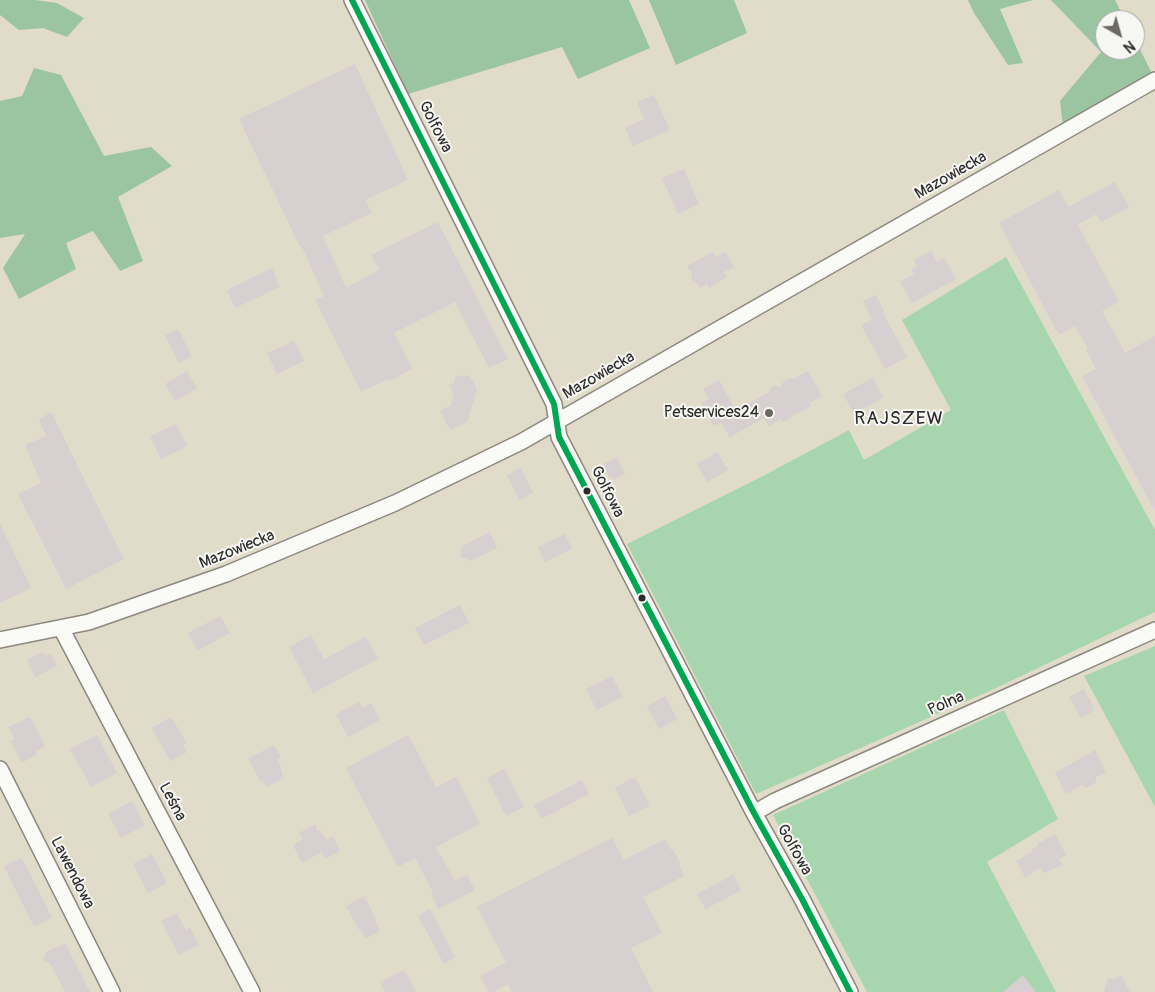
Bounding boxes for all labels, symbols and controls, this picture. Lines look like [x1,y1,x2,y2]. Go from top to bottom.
north arrow [1095,10,1145,60]
text: N [1120,37,1138,56]
street label: Golfowa [414,98,456,156]
street label: Mazowiecka [912,148,990,204]
street label: Mazowiecka [560,348,638,404]
place label: Petservices24 [664,403,759,423]
marker: Petservices24 [763,407,775,419]
district label: RAJSZEW [853,408,945,430]
street label: Golfowa [586,463,628,521]
unlabelled marker [582,486,592,496]
street label: Mazowiecka [197,526,277,574]
unlabelled marker [637,593,647,603]
street label: Polna [925,688,967,720]
street label: Leśna [154,780,190,824]
street label: Golfowa [772,821,816,879]
street label: Lawendowa [46,834,98,912]

